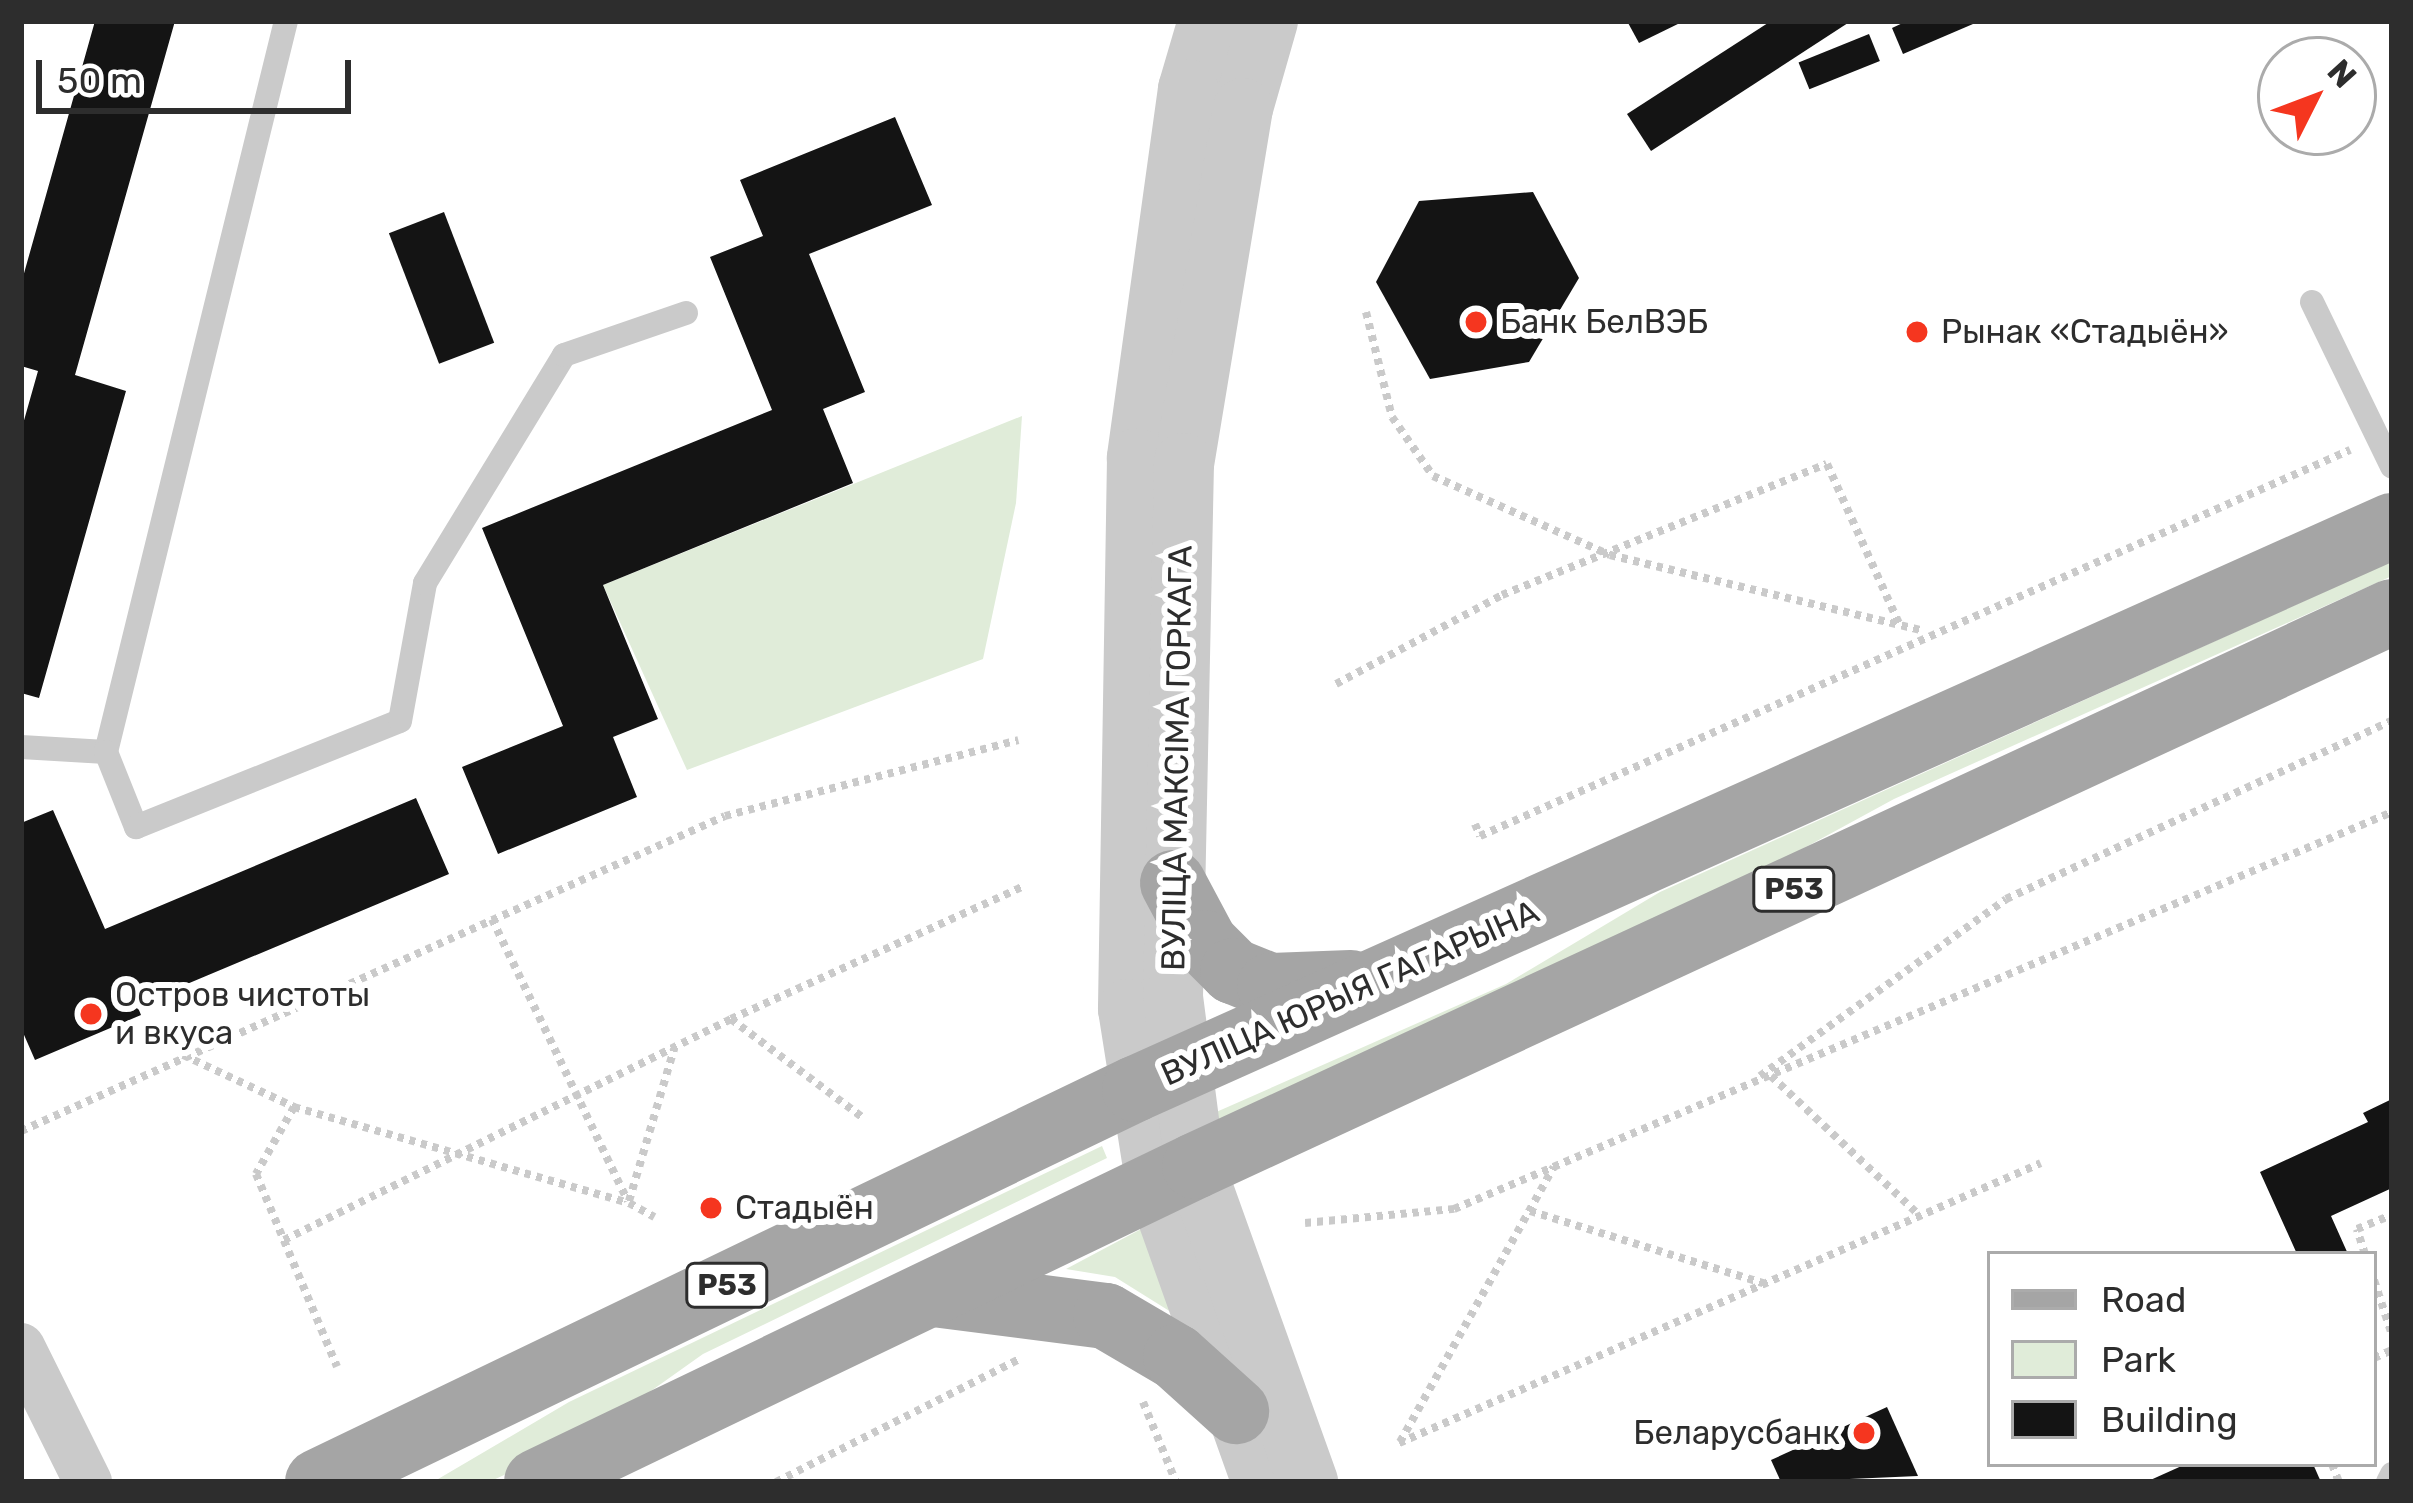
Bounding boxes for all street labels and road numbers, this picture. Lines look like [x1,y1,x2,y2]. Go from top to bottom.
street label: ВУЛІЦА МАКСІМА ГОРКАГА [1153,545,1201,971]
road number: Р53 [1752,865,1836,913]
street label: ВУЛІЦА ЮРЫЯ ГАГАРЫНА [1155,892,1545,1094]
road number: Р53 [685,1261,769,1309]

